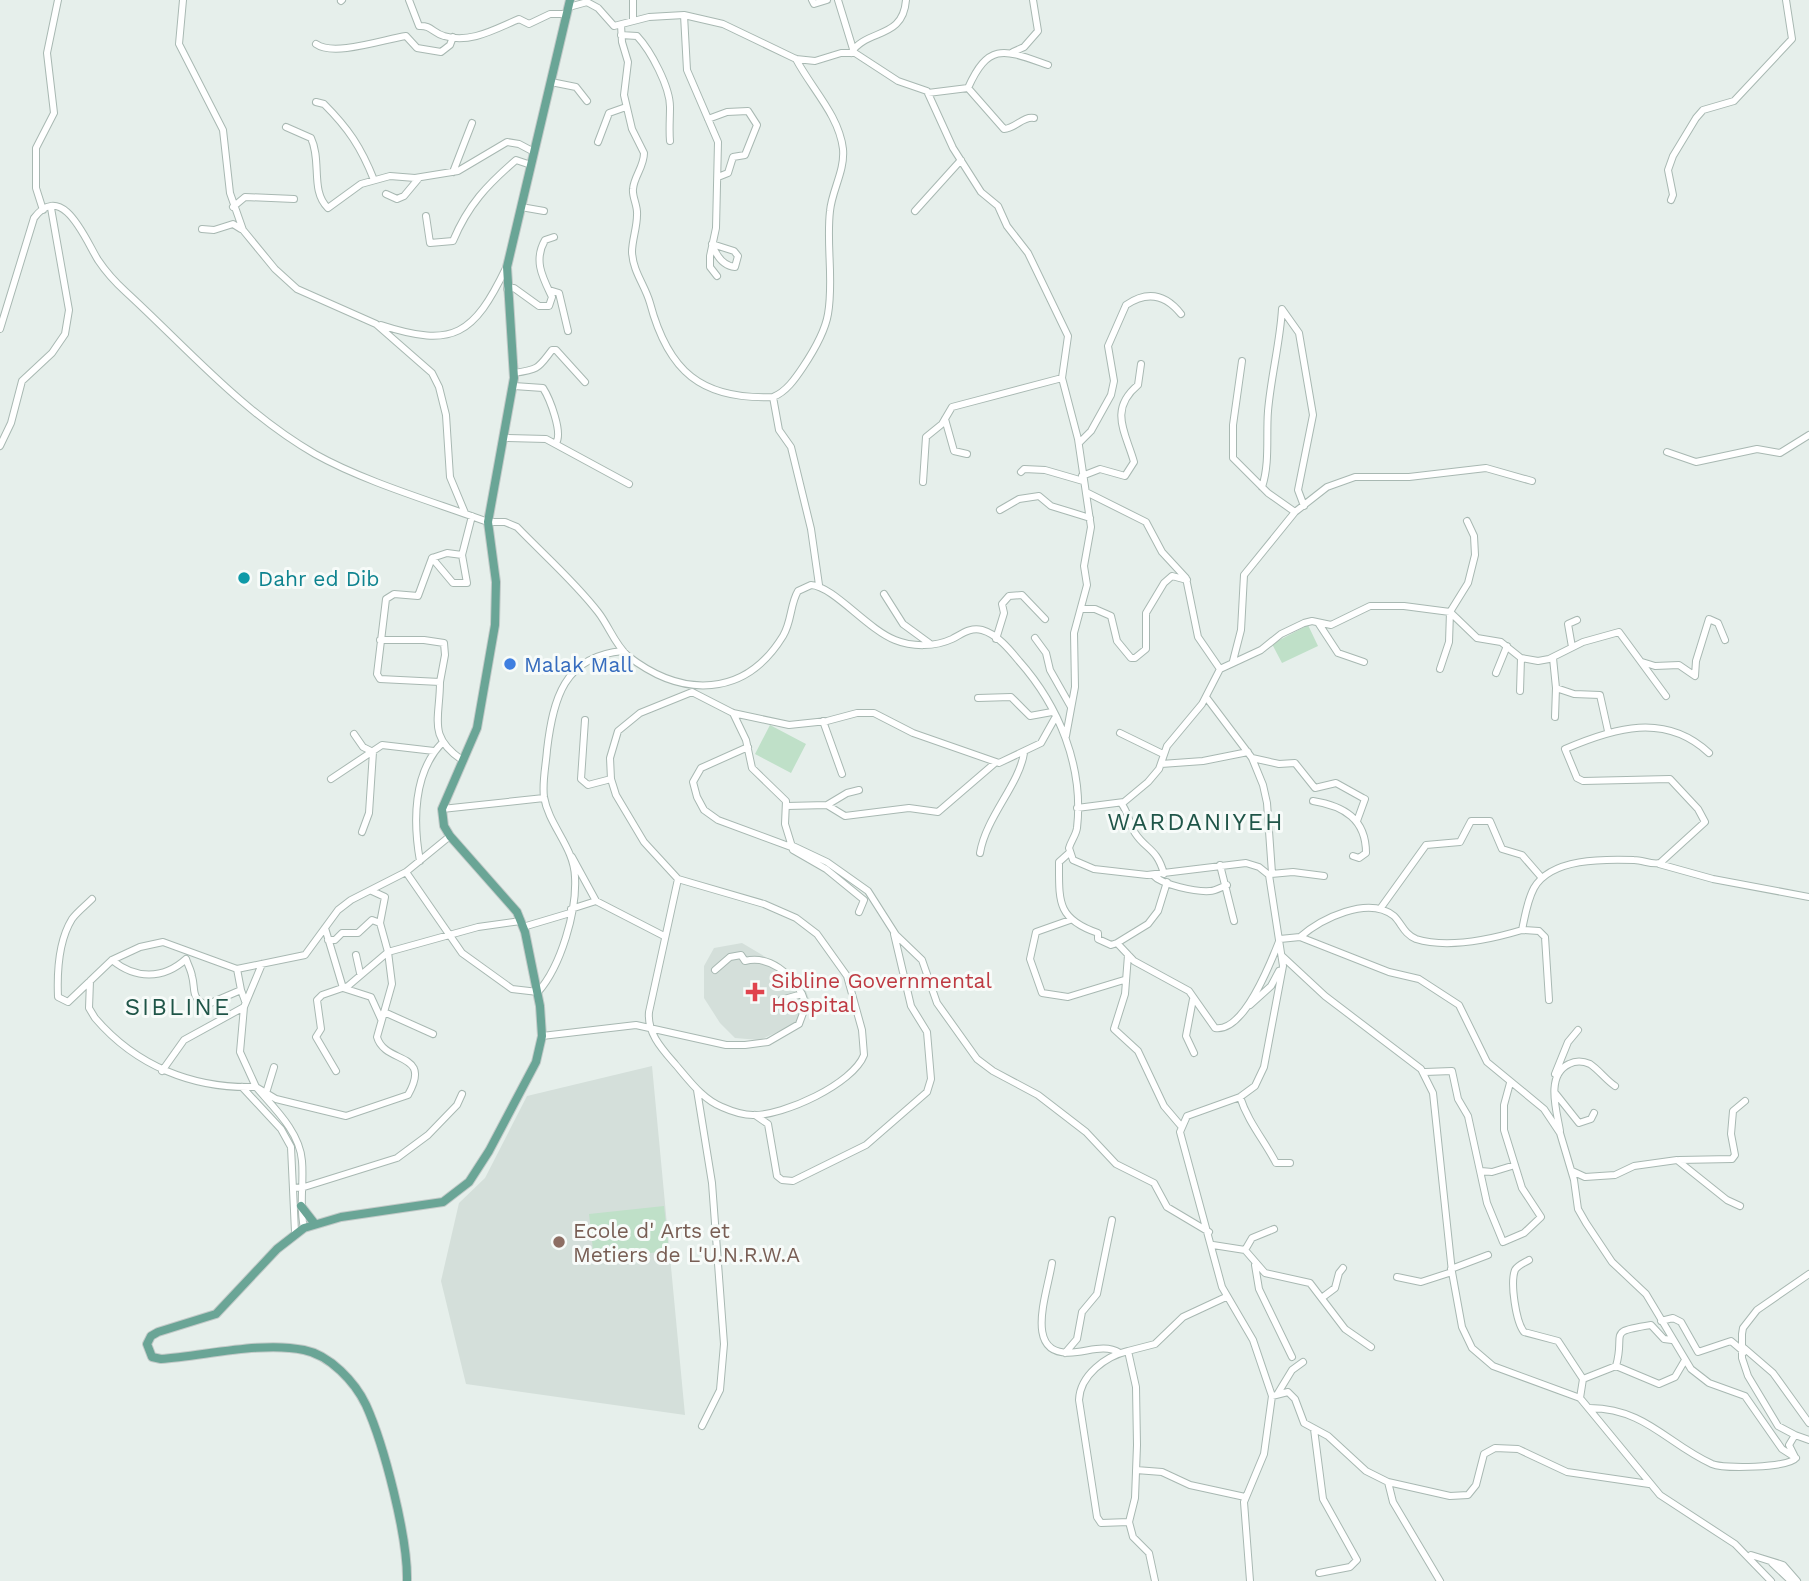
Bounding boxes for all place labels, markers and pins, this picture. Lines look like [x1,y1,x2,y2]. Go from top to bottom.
place label: Dahr ed Dib [258,566,380,591]
marker: Dahr ed Dib [236,570,252,586]
place label: Malak Mall [524,652,634,677]
marker: Malak Mall [502,656,518,672]
place label: Sibline Governmental Hospital [771,968,992,1017]
marker: Sibline Governmental Hospital [745,982,765,1002]
place label: Ecole d' Arts et Metiers de L'U.N.R.W.A [573,1218,800,1267]
marker: Ecole d' Arts et Metiers de L'U.N.R.W.A [551,1234,567,1250]

